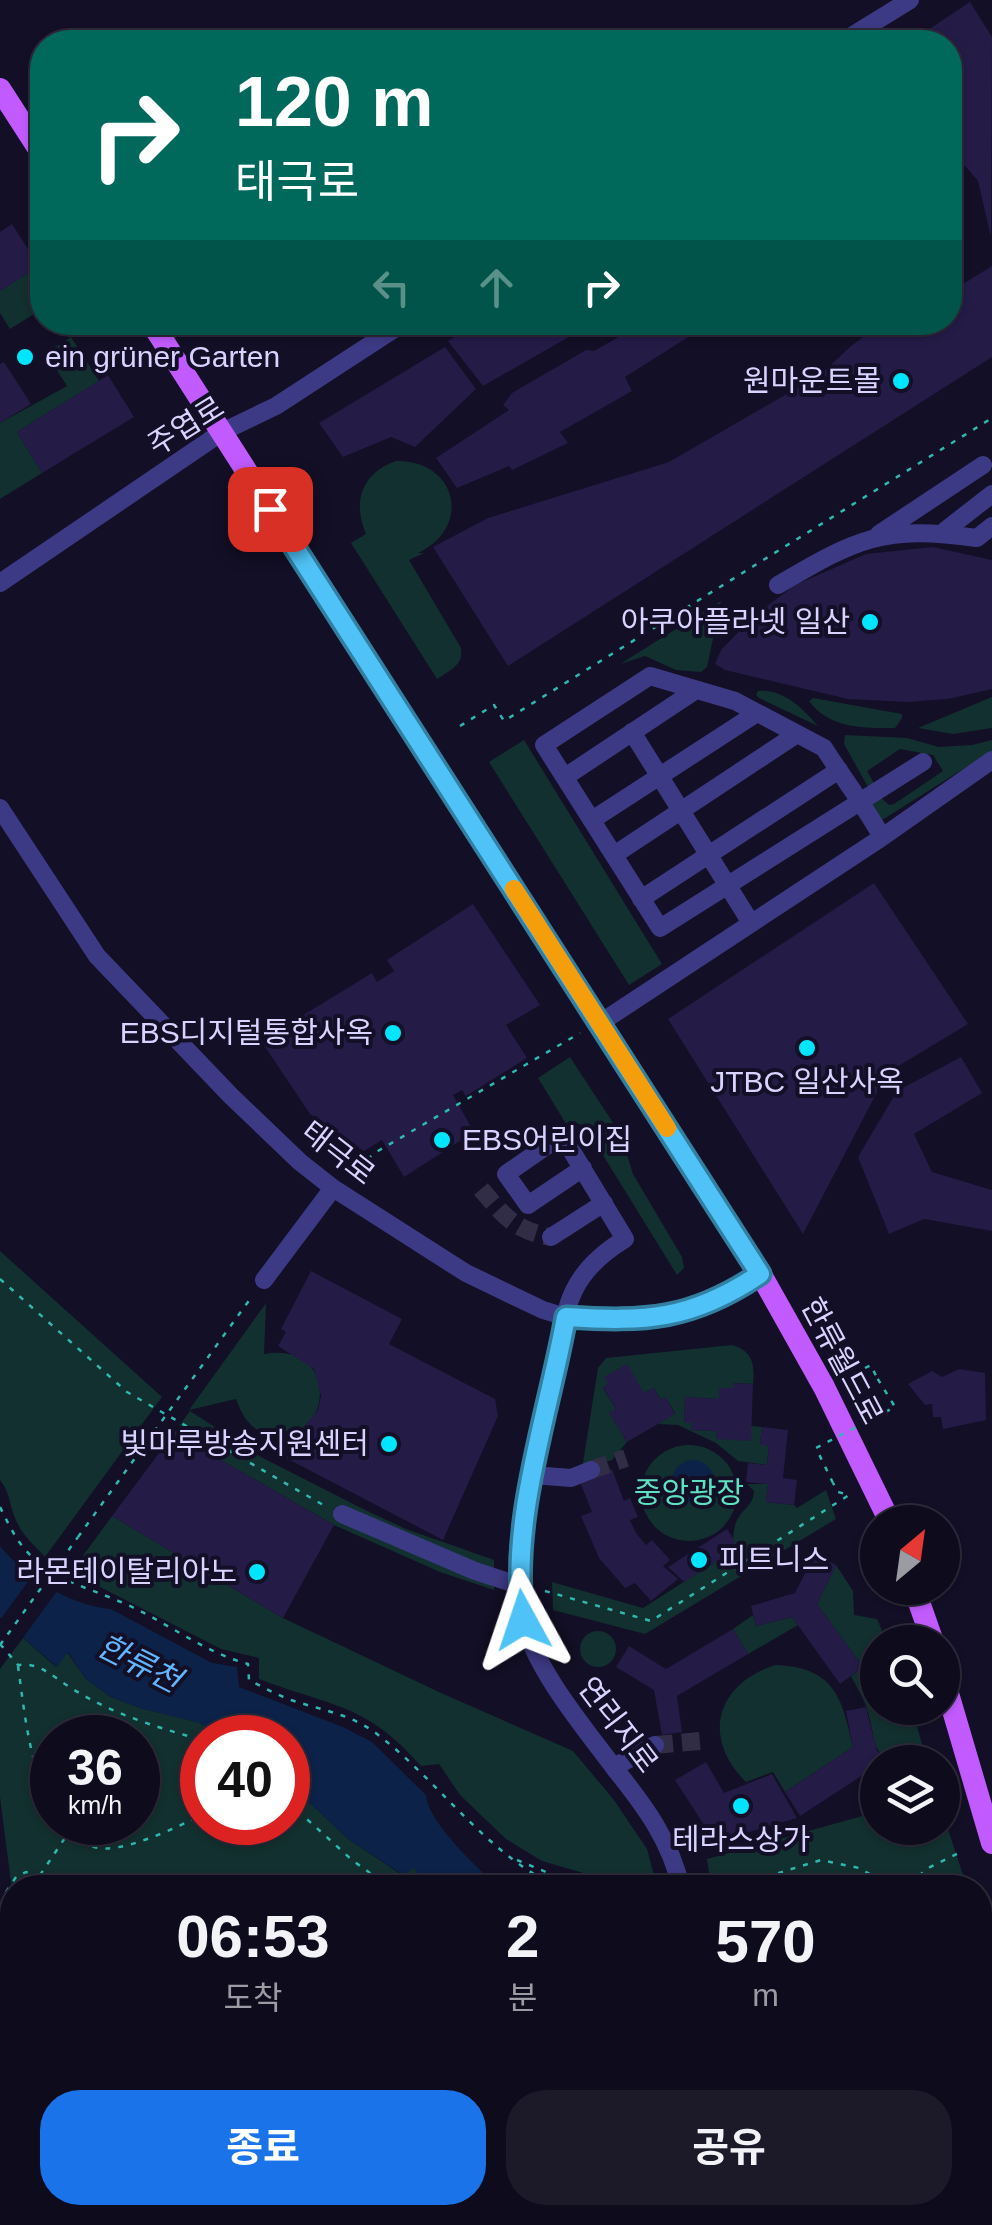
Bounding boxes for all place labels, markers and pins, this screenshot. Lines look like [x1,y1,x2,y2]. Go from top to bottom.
place label: ein grüner Garten [45,340,280,373]
marker: ein grüner Garten [14,346,36,368]
place label: 원마운트몰 [743,364,881,397]
marker: 원마운트몰 [890,370,912,392]
pin [228,467,313,552]
place label: 아쿠아플라넷 일산 [621,605,850,638]
marker: 아쿠아플라넷 일산 [859,611,881,633]
place label: EBS디지털통합사옥 [120,1016,373,1049]
marker: EBS디지털통합사옥 [382,1022,404,1044]
marker: JTBC 일산사옥 [796,1037,818,1059]
place label: JTBC 일산사옥 [710,1065,904,1098]
place label: EBS어린이집 [462,1123,632,1156]
marker: EBS어린이집 [431,1129,453,1151]
place label: 빛마루방송지원센터 [121,1427,369,1460]
marker: 빛마루방송지원센터 [378,1433,400,1455]
place label: 피트니스 [719,1543,829,1576]
marker: 피트니스 [688,1549,710,1571]
place label: 라몬테이탈리아노 [16,1555,237,1588]
marker: 라몬테이탈리아노 [246,1561,268,1583]
marker: 테라스상가 [730,1795,752,1817]
place label: 테라스상가 [672,1823,810,1856]

